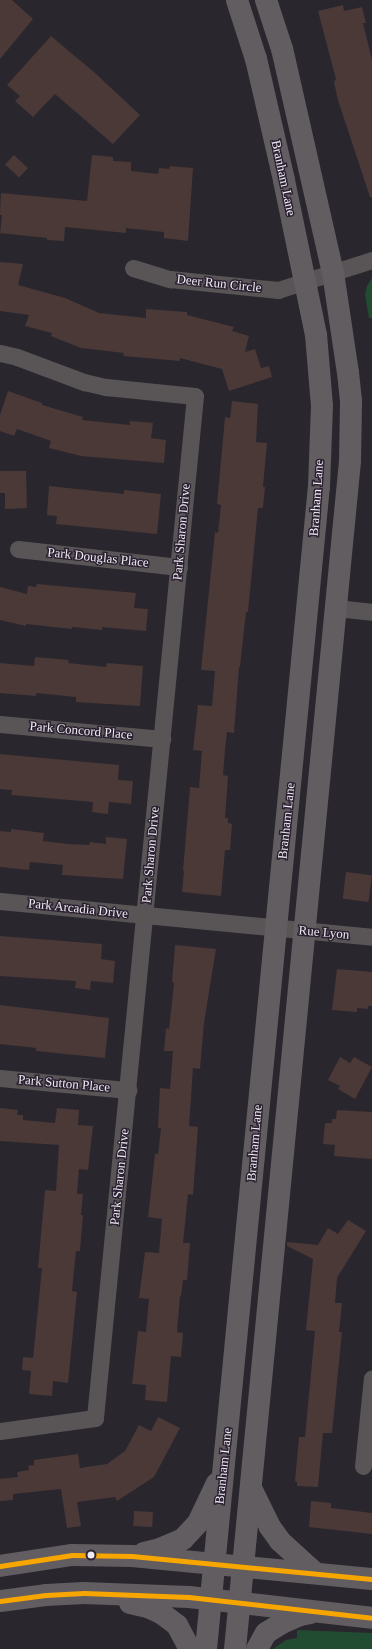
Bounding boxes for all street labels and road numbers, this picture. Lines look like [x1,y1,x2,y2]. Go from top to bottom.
street label: Branham Lane [267,139,299,217]
street label: Deer Run Circle [176,272,262,296]
street label: Branham Lane [307,459,327,537]
street label: Park Sharon Drive [170,483,194,581]
street label: Park Douglas Place [47,545,149,571]
street label: Park Concord Place [29,719,133,743]
street label: Branham Lane [275,782,299,860]
street label: Park Sharon Drive [139,806,163,904]
street label: Park Arcadia Drive [27,896,129,922]
street label: Rue Lyon [298,923,350,943]
street label: Park Sutton Place [17,1072,111,1096]
street label: Branham Lane [244,1104,266,1182]
street label: Park Sharon Drive [107,1128,133,1226]
street label: Branham Lane [212,1427,236,1505]

